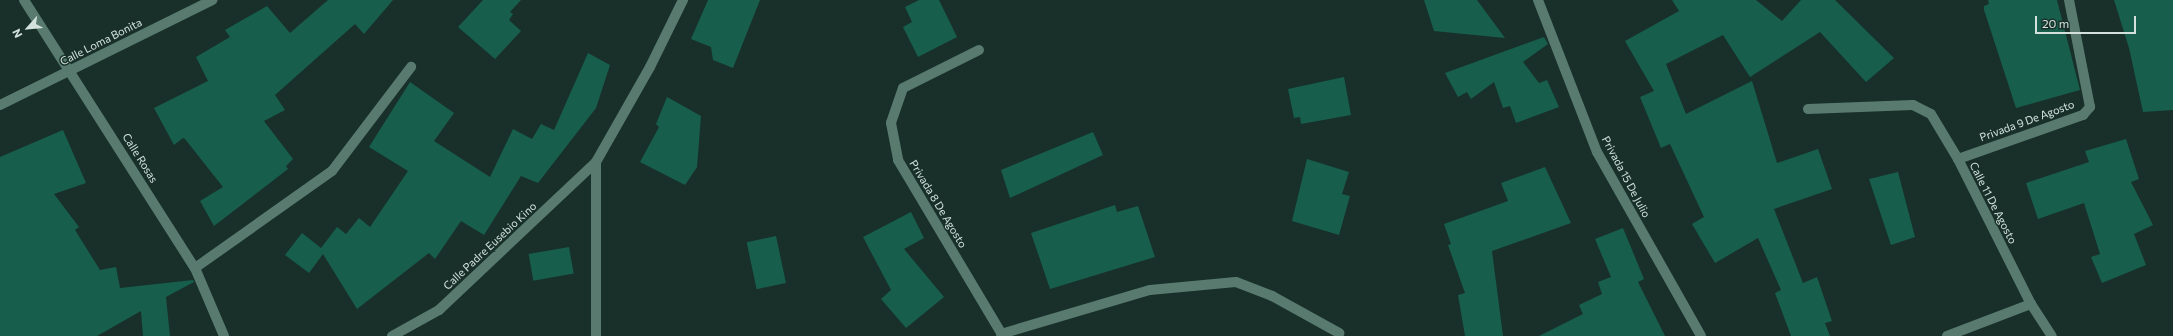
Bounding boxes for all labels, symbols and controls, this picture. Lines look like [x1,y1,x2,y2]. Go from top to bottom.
north arrow [8,8,48,48]
scale bar [2037,8,2138,34]
street label: Calle Loma Bonita [58,16,144,68]
text: 20 m [2042,16,2069,30]
text: N [9,27,25,40]
street label: Privada 9 De Agosto [1978,98,2076,144]
street label: Calle Rosas [120,131,160,185]
street label: Privada 15 De Julio [1599,134,1653,220]
street label: Privada 8 De Agosto [907,158,969,250]
street label: Calle 11 De Agosto [1967,160,2019,246]
street label: Calle Padre Eusebio Kino [441,199,539,293]

